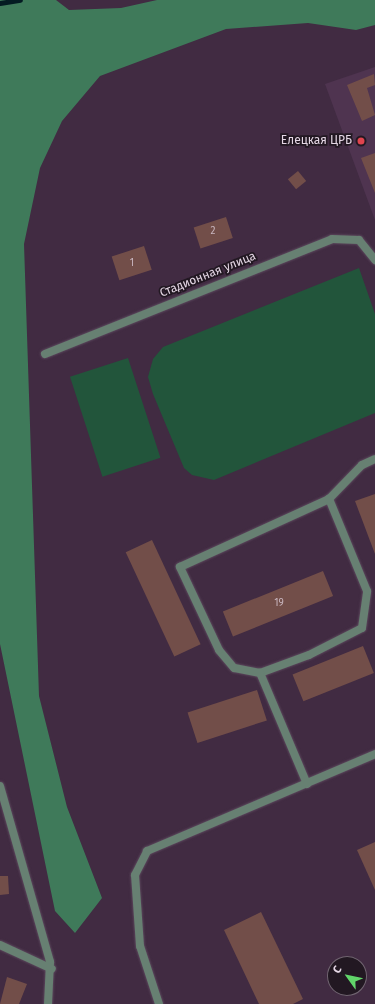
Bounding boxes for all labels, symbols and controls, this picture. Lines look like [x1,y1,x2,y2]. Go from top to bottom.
place label: Елецкая ЦРБ [281,134,352,148]
marker: Елецкая ЦРБ [355,135,367,147]
house number: 2 [211,226,215,238]
street label: Стадионная улица [158,249,258,301]
house number: 1 [130,258,134,270]
house number: 19 [274,598,284,610]
north arrow [327,956,367,996]
text: С [330,964,345,976]

